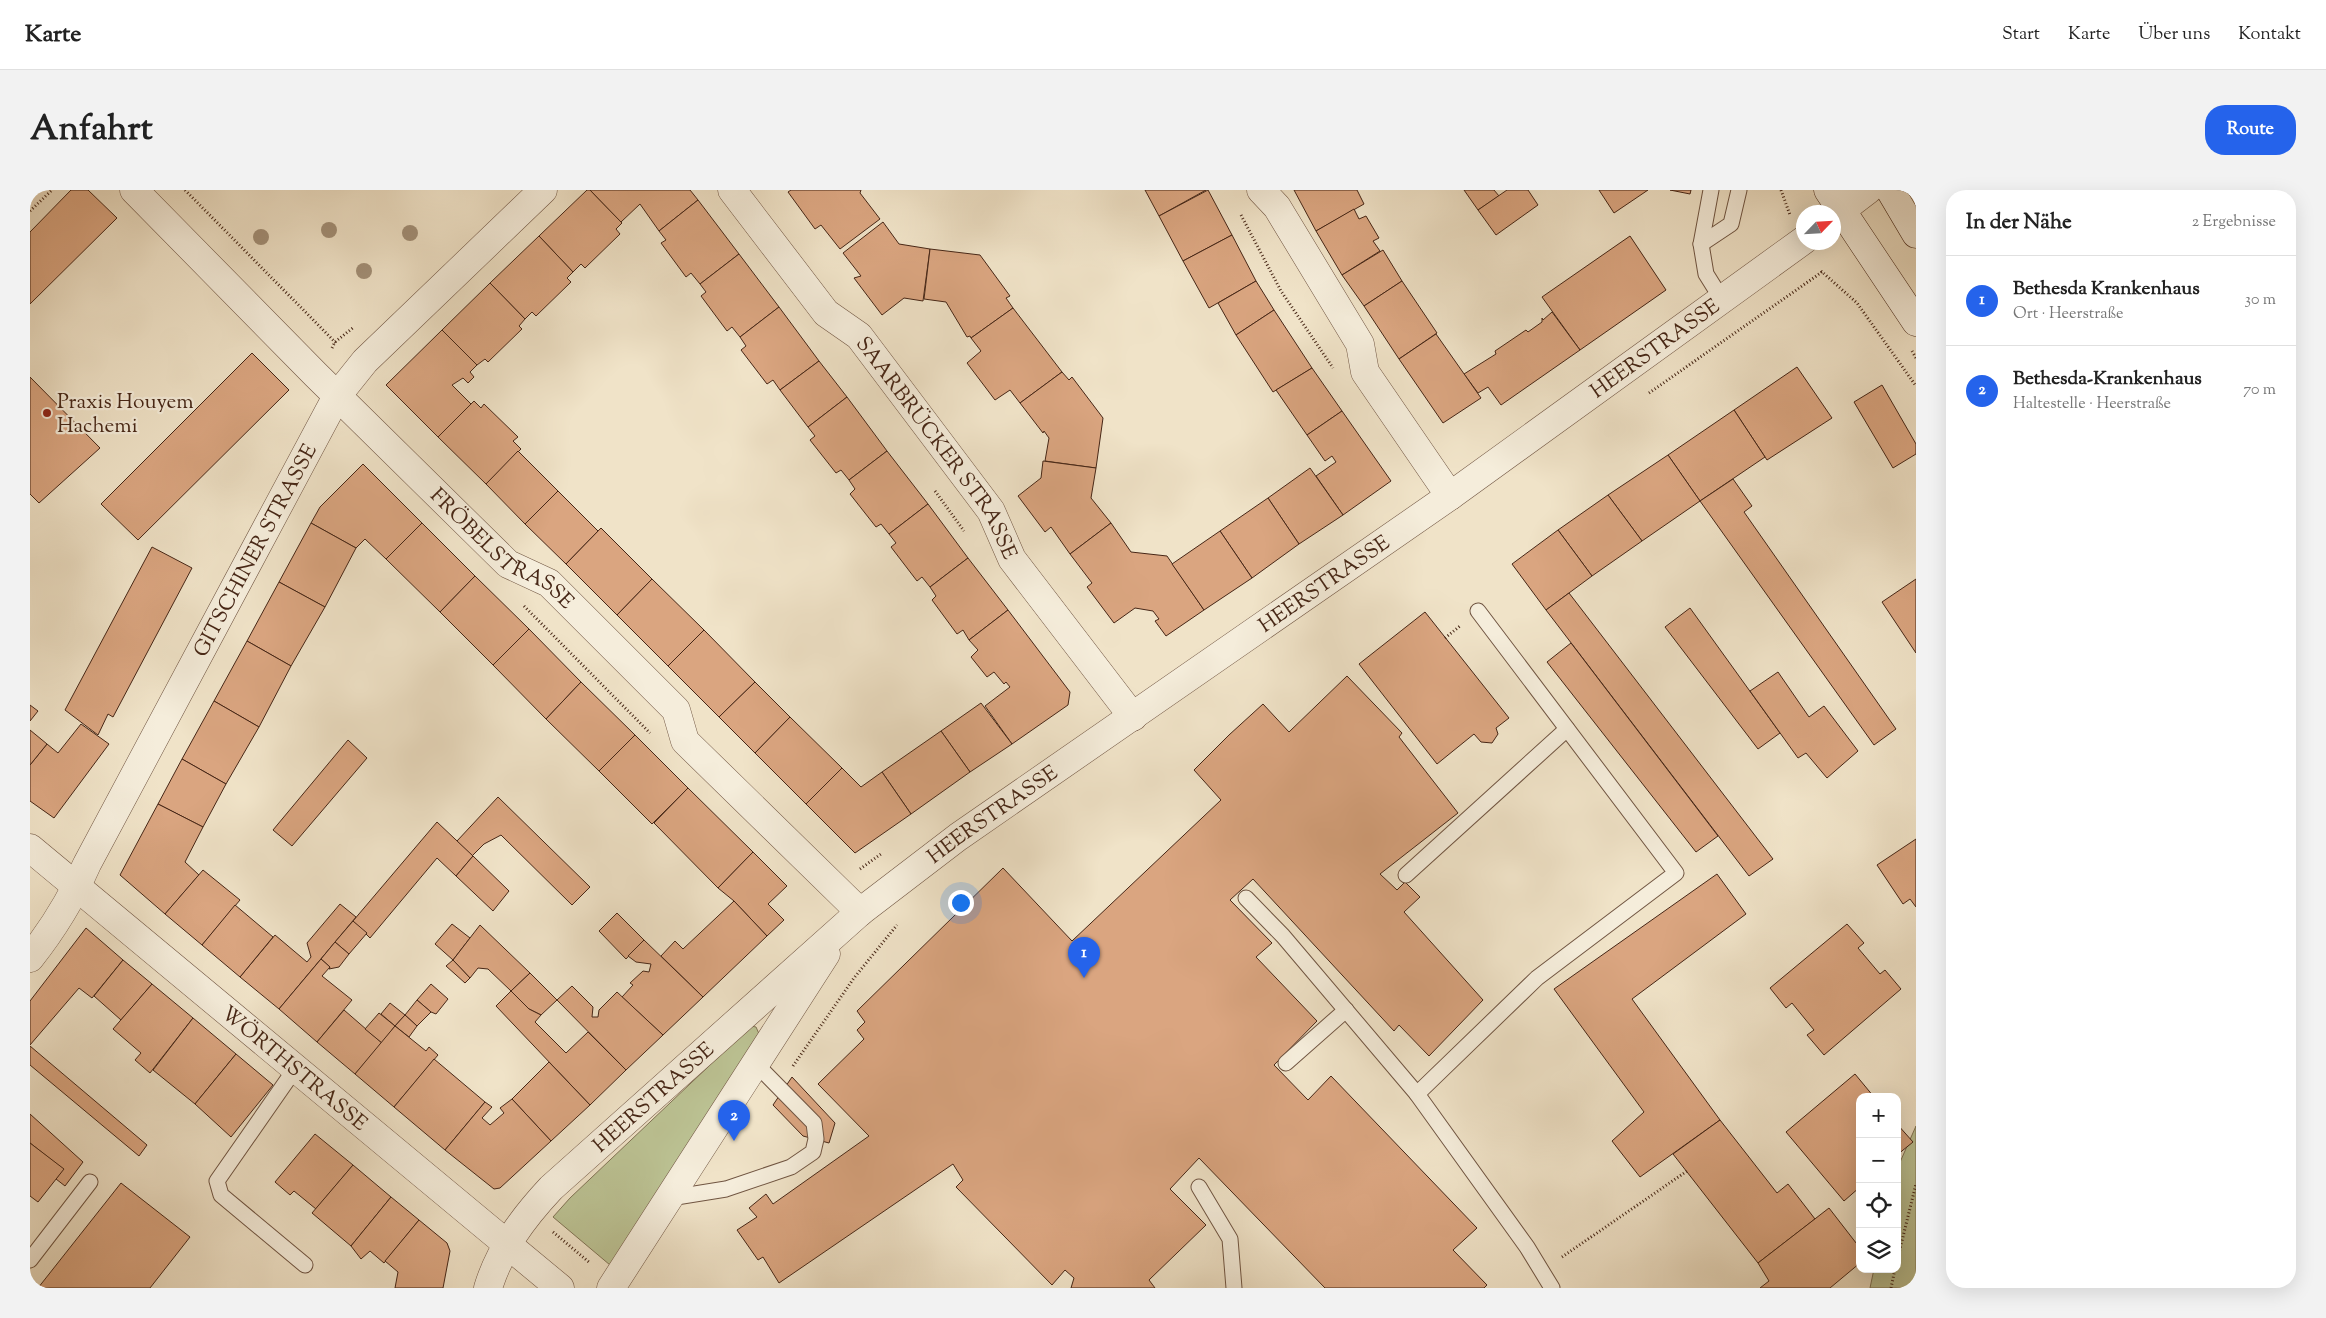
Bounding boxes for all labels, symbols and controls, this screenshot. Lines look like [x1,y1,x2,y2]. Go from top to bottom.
text: Karte [25,18,82,52]
text: Start [2002,22,2040,48]
text: Karte [2068,22,2110,48]
text: Über uns [2138,22,2210,48]
text: Kontakt [2238,22,2301,48]
text: Anfahrt [30,105,153,156]
button: Route [2205,105,2296,155]
north arrow [1796,205,1841,250]
text: In der Nähe [1966,208,2072,238]
text: 2 Ergebnisse [2192,211,2276,234]
text: Bethesda Krankenhaus [2013,276,2200,303]
text: 1 [1979,289,1985,312]
text: 30 m [2245,289,2276,312]
street label: HEERSTRASSE [1585,292,1727,407]
text: Ort · Heerstraße [2013,303,2124,326]
street label: SAARBRÜCKER STRASSE [848,331,1024,565]
text: Bethesda-Krankenhaus [2013,366,2202,393]
text: 2 [1978,379,1986,402]
text: 70 m [2243,379,2276,402]
place label: Praxis Houyem Hachemi [57,388,194,442]
text: Haltestelle · Heerstraße [2013,393,2171,416]
marker: Praxis Houyem Hachemi [41,407,53,419]
street label: GITSCHINER STRASSE [187,439,326,663]
street label: FRÖBELSTRASSE [422,482,580,617]
street label: HEERSTRASSE [1253,529,1397,641]
street label: HEERSTRASSE [922,759,1065,872]
your location [948,890,974,916]
pin: 1 [1068,937,1100,978]
street label: WÖRTHSTRASSE [214,1000,373,1139]
street label: HEERSTRASSE [587,1036,722,1161]
map controls [1856,1093,1901,1273]
button: + [1856,1093,1901,1138]
pin: 2 [718,1100,750,1141]
button: − [1856,1138,1901,1183]
button: locate [1856,1183,1901,1228]
button: layers [1856,1228,1901,1273]

